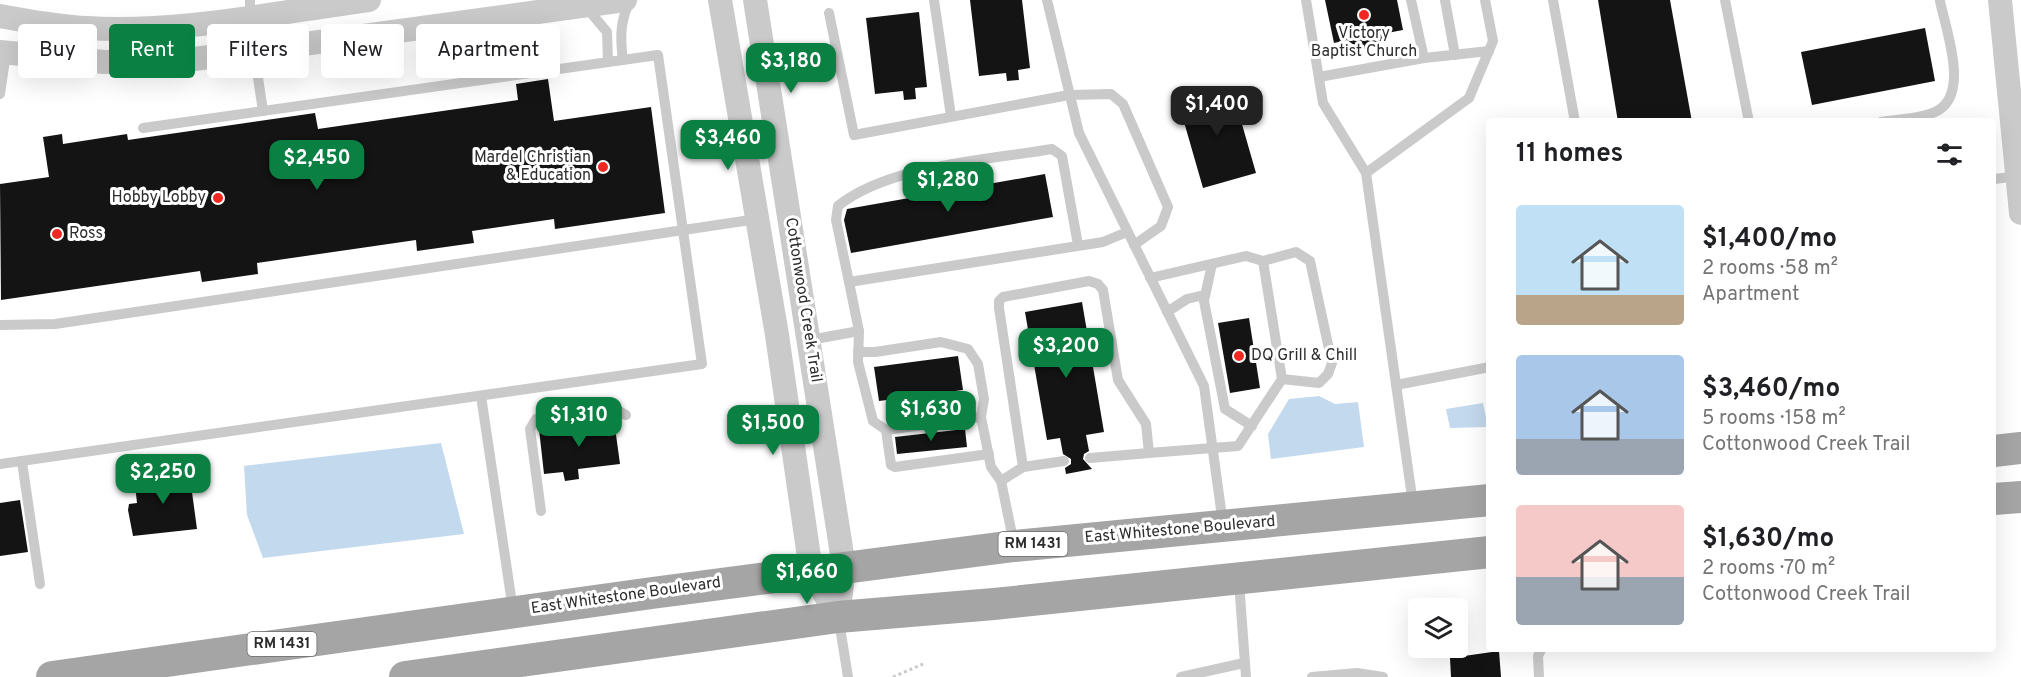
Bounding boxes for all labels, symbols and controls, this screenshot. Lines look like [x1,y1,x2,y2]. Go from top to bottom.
marker: Victory Baptist Church [1357,8,1371,22]
chip: Buy [18,24,97,78]
chip: Rent [109,24,195,78]
chip: Filters [207,24,309,78]
chip: New [321,24,404,78]
chip: Apartment [416,24,560,78]
place label: Victory Baptist Church [1311,24,1417,62]
pin: $3,180 [742,43,840,94]
text: $3,180 [760,49,822,75]
pin: $1,400 [1168,86,1266,137]
text: $1,400 [1185,92,1249,118]
pin: $3,460 [679,120,777,171]
text: $3,460 [695,126,761,152]
text: 11 homes [1516,138,1623,171]
icon: filters [1933,138,1966,171]
pin: $2,450 [268,140,366,191]
text: $2,450 [283,146,351,172]
place label: Mardel Christian & Education [474,148,591,186]
marker: Mardel Christian & Education [596,160,610,174]
pin: $1,280 [899,162,997,213]
text: $1,280 [917,168,979,194]
place label: Hobby Lobby [111,188,206,208]
marker: Hobby Lobby [211,191,225,205]
street label: Cottonwood Creek Trail [780,216,826,384]
text: $1,400/mo [1702,223,1837,256]
place label: Ross [69,224,103,244]
marker: Ross [50,227,64,241]
icon: home [1564,229,1636,301]
text: 2 rooms · 58 m² [1702,256,1838,282]
text: Apartment [1702,282,1800,308]
pin: $3,200 [1017,328,1115,379]
text: $3,200 [1032,334,1100,360]
place label: DQ Grill & Chill [1251,346,1357,366]
marker: DQ Grill & Chill [1232,349,1246,363]
text: $3,460/mo [1702,373,1840,406]
icon: home [1564,379,1636,451]
pin: $1,630 [882,391,980,442]
pin: $1,310 [530,397,628,448]
text: $1,630 [900,397,962,423]
text: $1,310 [550,403,608,429]
pin: $1,500 [724,405,822,456]
text: 5 rooms · 158 m² [1702,406,1846,432]
text: $1,500 [741,411,805,437]
text: Cottonwood Creek Trail [1702,432,1911,458]
pin: $2,250 [114,454,212,505]
text: $2,250 [130,460,196,486]
street label: East Whitestone Boulevard [1084,512,1276,548]
text: $1,630/mo [1702,523,1834,556]
icon: home [1564,529,1636,601]
road number: RM 1431 [998,532,1068,556]
pin: $1,660 [758,554,856,605]
text: 2 rooms · 70 m² [1702,556,1835,582]
text: $1,660 [776,560,838,586]
street label: East Whitestone Boulevard [530,573,722,619]
text: Cottonwood Creek Trail [1702,582,1911,608]
map controls [1408,598,1468,658]
button: layers [1408,598,1468,658]
road number: RM 1431 [248,632,316,656]

